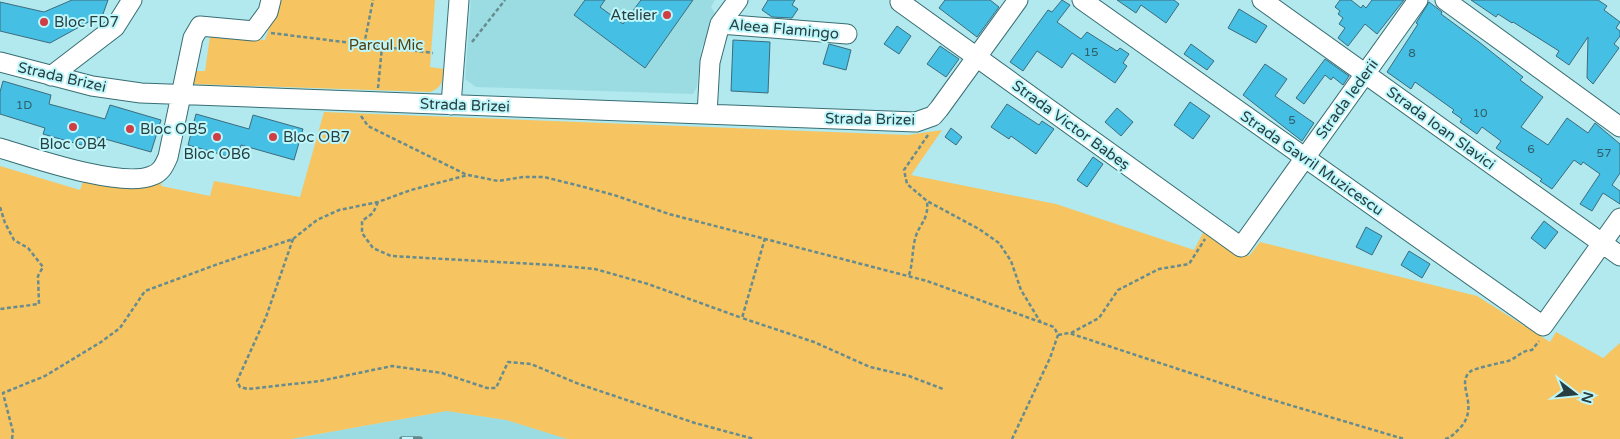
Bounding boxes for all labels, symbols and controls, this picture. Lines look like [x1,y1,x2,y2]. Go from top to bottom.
place label: Atelier [610,6,657,24]
marker: Atelier [661,9,673,21]
place label: Bloc FD7 [54,13,119,31]
street label: Aleea Flamingo [728,15,840,43]
marker: Bloc FD7 [38,16,50,28]
park label: Parcul Mic [349,36,423,54]
house number: 15 [1083,45,1099,59]
house number: 8 [1408,46,1416,60]
street label: Strada Iederii [1312,56,1382,142]
street label: Strada Brizei [16,58,108,96]
street label: Strada Victor Babeș [1009,76,1133,174]
street label: Strada Ioan Slavici [1383,83,1499,173]
street label: Strada Brizei [420,94,510,116]
house number: 1D [16,98,32,112]
house number: 10 [1472,106,1488,120]
street label: Strada Gavril Muzicescu [1237,107,1387,219]
street label: Strada Brizei [825,109,915,129]
house number: 5 [1288,113,1296,127]
place label: Bloc OB5 [140,120,207,138]
marker: Bloc OB4 [67,121,79,133]
marker: Bloc OB5 [124,123,136,135]
place label: Bloc OB7 [283,128,350,146]
marker: Bloc OB6 [211,131,223,143]
marker: Bloc OB7 [267,131,279,143]
place label: Bloc OB4 [39,135,107,153]
house number: 6 [1527,142,1535,156]
place label: Bloc OB6 [183,145,251,163]
house number: 57 [1596,146,1612,160]
north arrow [1550,369,1600,419]
text: N [1577,390,1597,405]

